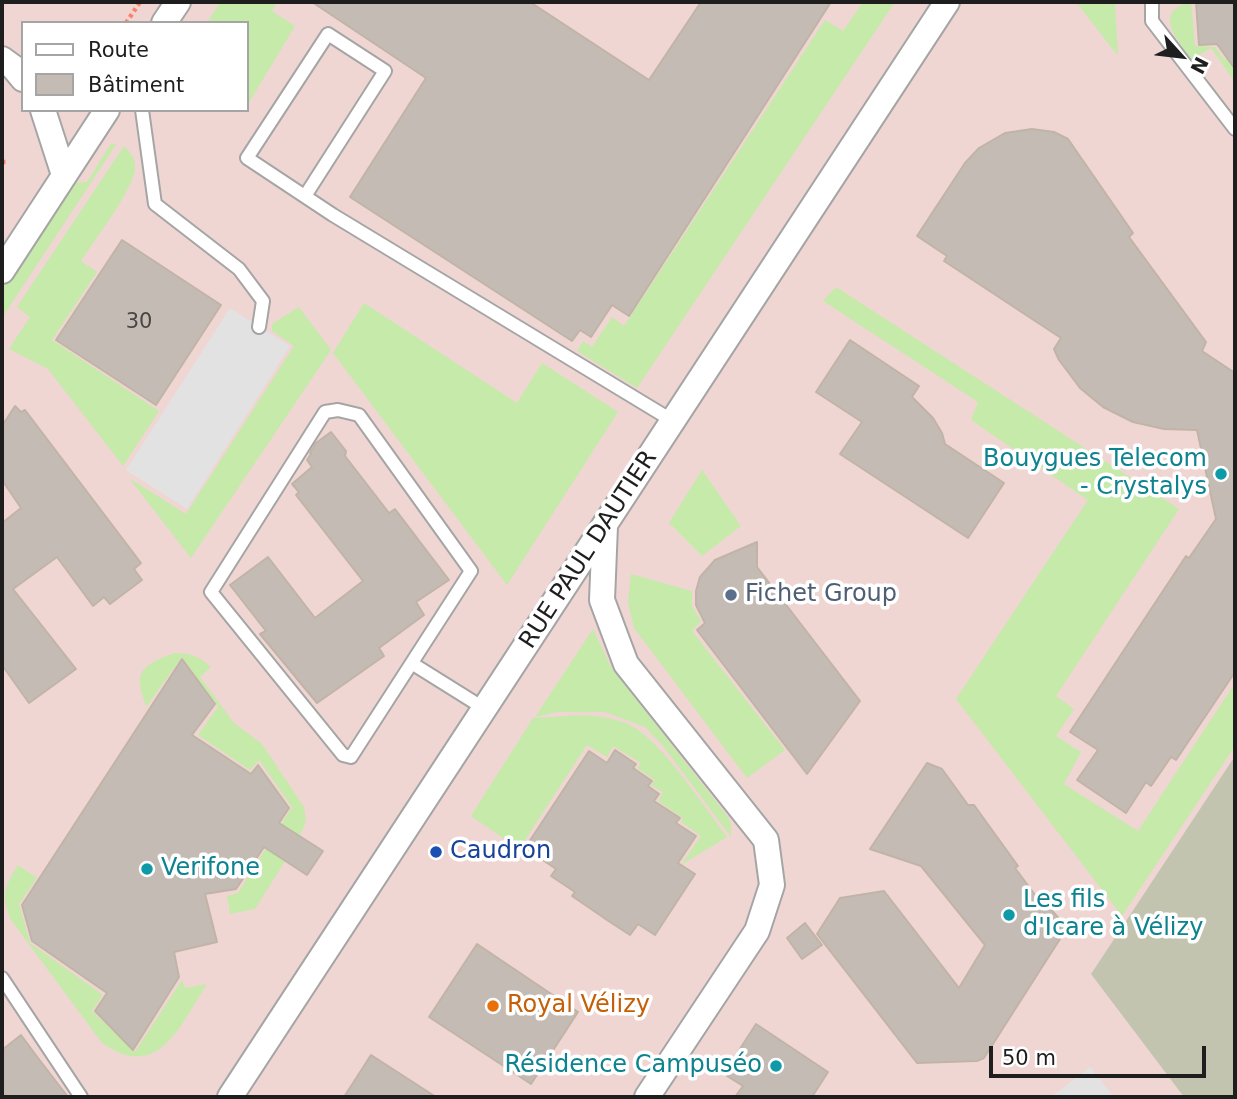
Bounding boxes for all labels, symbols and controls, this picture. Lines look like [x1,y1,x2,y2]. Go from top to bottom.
legend [21,21,248,112]
north arrow [1146,21,1216,91]
text: Route [88,38,149,62]
text: N [1186,53,1213,78]
text: Bâtiment [88,73,184,97]
house number: 30 [126,310,152,336]
street label: RUE PAUL DAUTIER [514,445,664,655]
place label: Bouygues Telecom - Crystalys [983,446,1207,502]
marker: Bouygues Telecom - Crystalys [1213,466,1229,482]
place label: Fichet Group [745,581,897,609]
marker: Fichet Group [723,587,739,603]
place label: Caudron [450,838,551,866]
marker: Caudron [428,844,444,860]
place label: Verifone [161,855,260,883]
marker: Verifone [139,861,155,877]
place label: Les fils d'Icare à Vélizy [1023,887,1203,943]
marker: Les fils d'Icare à Vélizy [1001,907,1017,923]
place label: Royal Vélizy [507,992,650,1020]
marker: Royal Vélizy [485,998,501,1014]
scale bar [992,1032,1209,1076]
text: 50 m [1002,1046,1056,1070]
place label: Résidence Campuséo [504,1052,762,1080]
marker: Résidence Campuséo [768,1058,784,1074]

